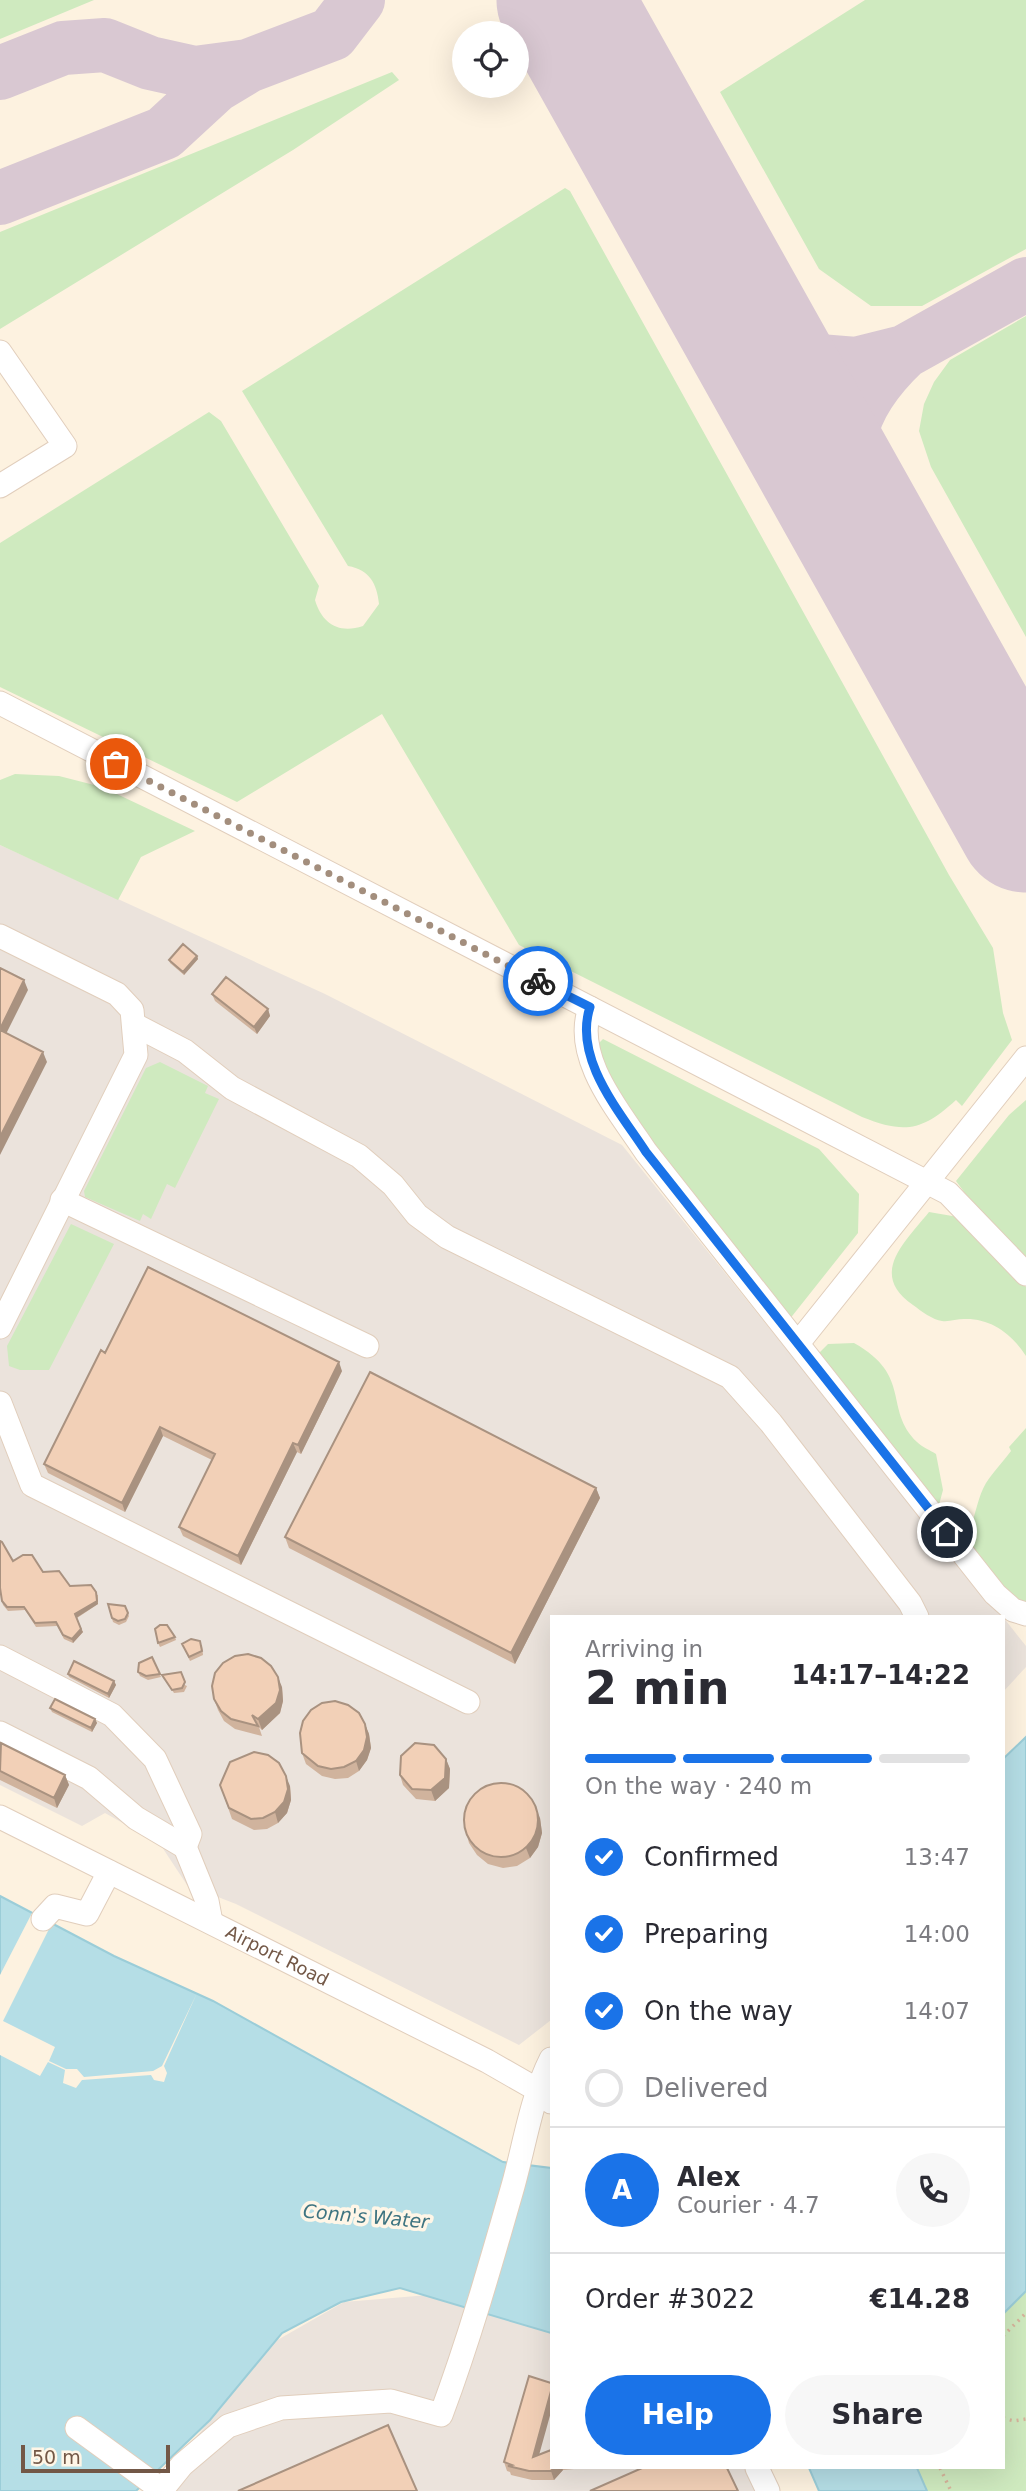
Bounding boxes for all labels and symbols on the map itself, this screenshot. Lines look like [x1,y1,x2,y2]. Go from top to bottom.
pin [86,734,146,794]
courier [503,946,573,1016]
pin [917,1502,977,1562]
street label: Airport Road [222,1921,332,1990]
water label: Conn's Water [302,2200,431,2233]
scale bar [21,2442,170,2474]

